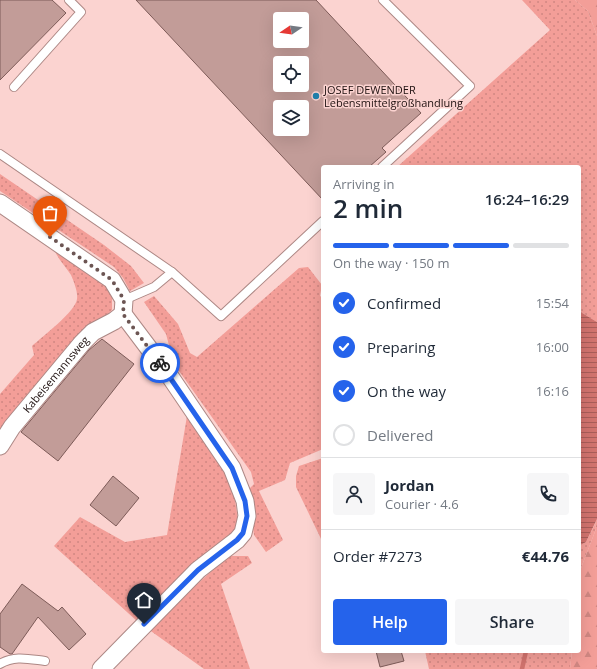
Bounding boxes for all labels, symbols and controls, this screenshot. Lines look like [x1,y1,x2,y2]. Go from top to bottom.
north arrow [273,12,309,48]
map controls [273,12,309,136]
button: locate [273,56,309,92]
place label: JOSEF DEWENDER Lebensmittelgroßhandlung [323,82,463,110]
marker: JOSEF DEWENDER Lebensmittelgroßhandlung [311,91,321,101]
button: layers [273,100,309,136]
text: Arriving in [333,175,395,193]
text: 16:24–16:29 [485,189,569,209]
text: 2 min [333,190,403,226]
pin [33,196,67,237]
icon: bag [39,202,61,224]
text: On the way · 150 m [333,254,449,272]
icon: check [333,292,355,314]
text: Confirmed [367,293,441,313]
text: 15:54 [536,294,569,312]
street label: Kabeisemannsweg [19,332,92,416]
icon: check [333,336,355,358]
text: Preparing [367,337,435,357]
text: 16:00 [536,338,569,356]
courier [140,343,180,383]
icon: bike [149,352,171,374]
icon: check [333,380,355,402]
text: On the way [367,381,446,401]
text: 16:16 [536,382,569,400]
text: Delivered [367,425,434,445]
button: person [333,473,375,515]
button: phone [527,473,569,515]
text: Jordan [385,475,434,495]
text: Courier · 4.6 [385,495,459,513]
text: Order #7273 [333,546,422,566]
text: €44.76 [522,546,569,566]
pin [127,583,161,624]
icon: home [133,589,155,611]
button: Help [333,599,447,645]
button: Share [455,599,569,645]

